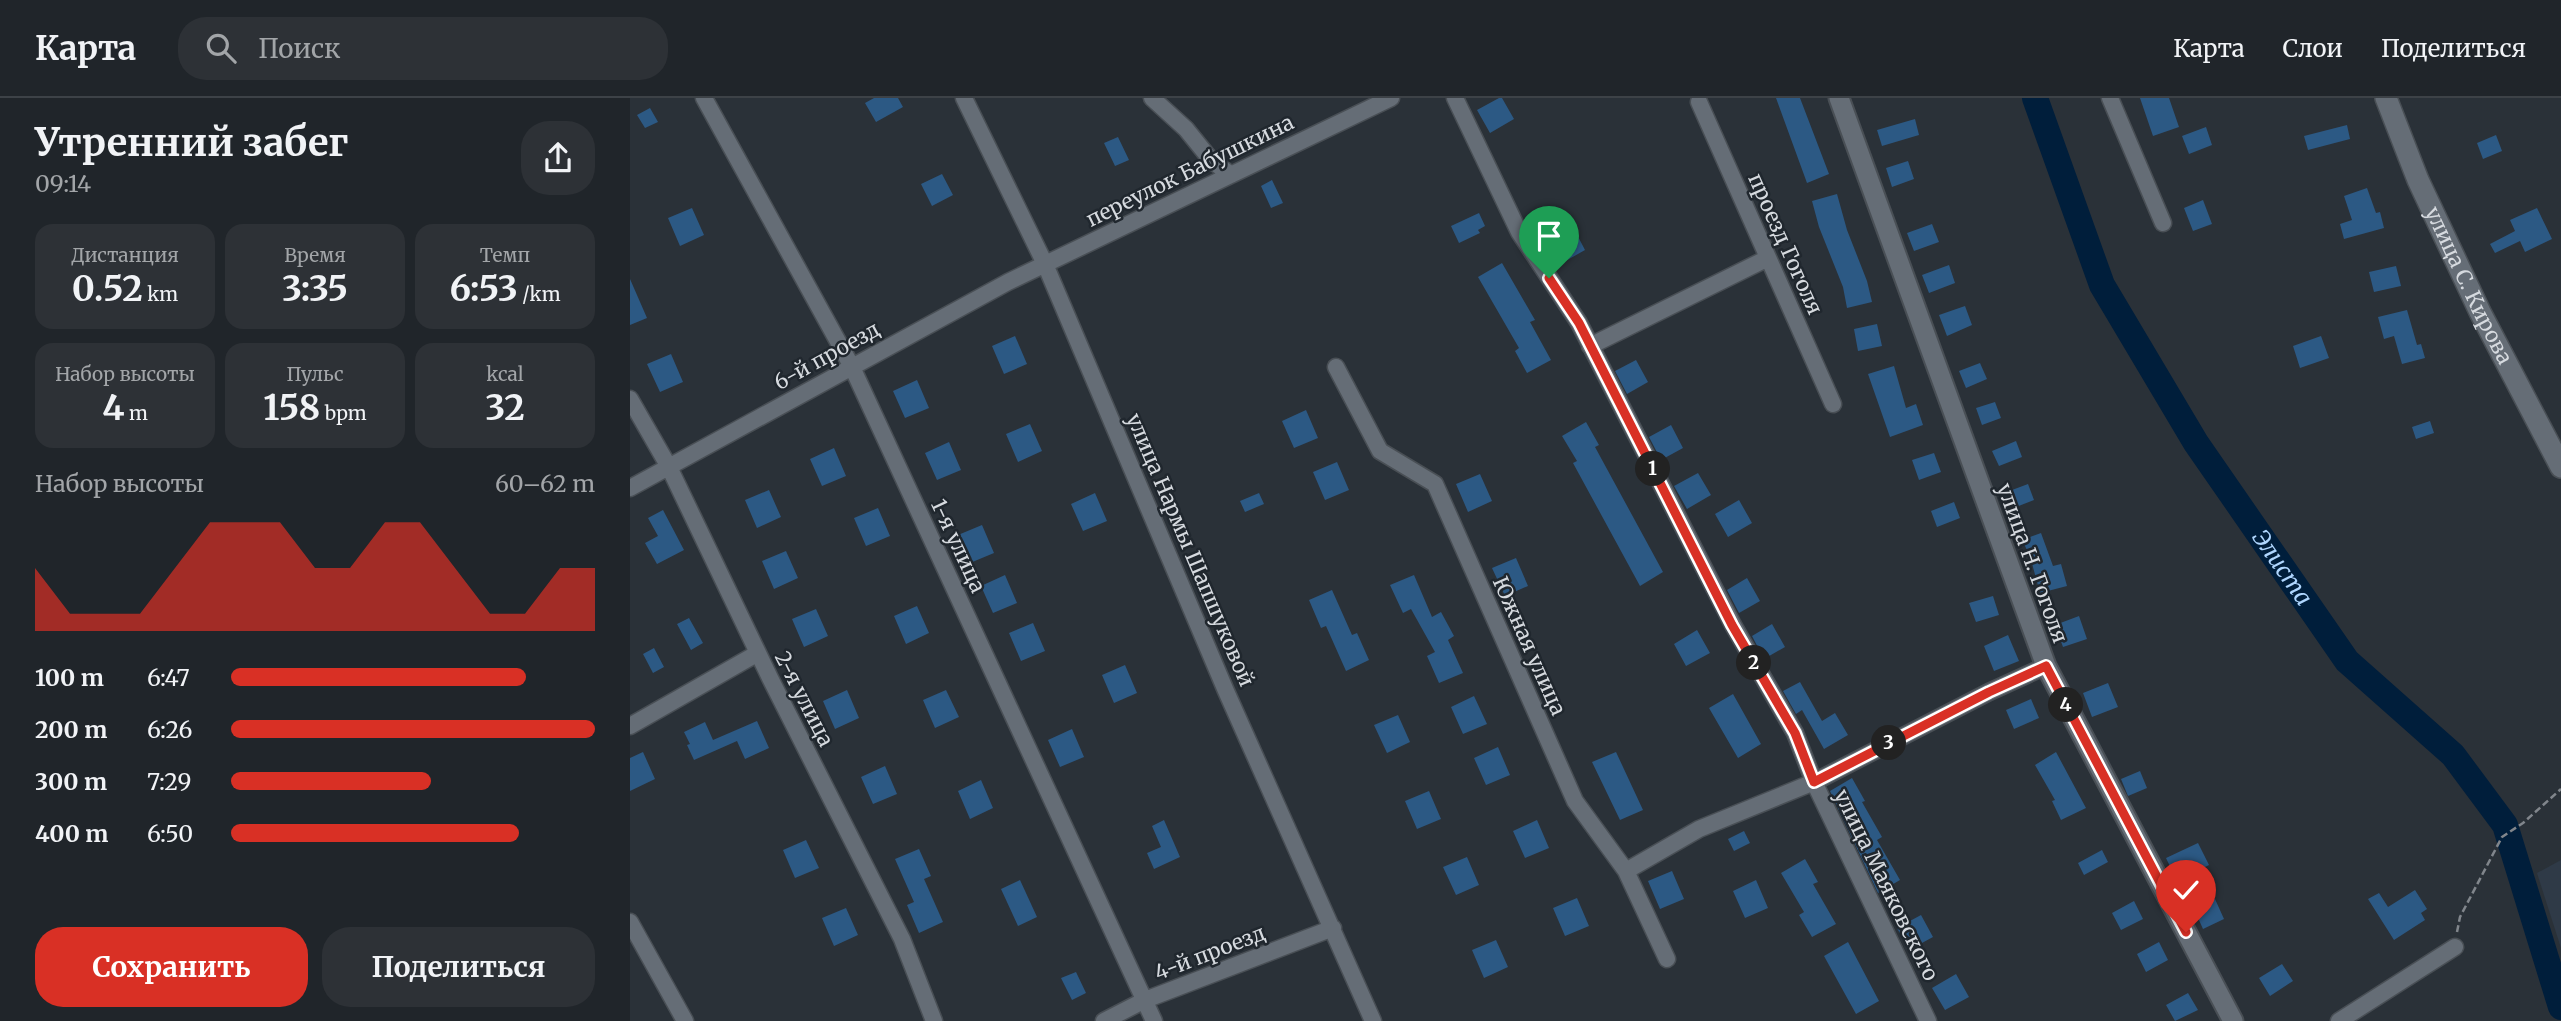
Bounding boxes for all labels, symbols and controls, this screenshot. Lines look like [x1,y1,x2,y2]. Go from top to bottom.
search box [178,17,668,80]
text: Карта [35,28,136,69]
icon: search [202,29,240,67]
text: Поиск [258,32,341,65]
text: Карта [2173,33,2245,64]
text: Слои [2283,33,2343,64]
text: Поделиться [2381,33,2526,64]
street label: переулок Бабушкина [1082,109,1298,233]
text: Утренний забег [35,119,348,166]
button: share [521,121,595,195]
text: 09:14 [35,169,91,198]
street label: проезд Гоголя [1742,169,1829,319]
street label: улица С. Кирова [2419,202,2519,369]
pin [1519,206,1579,278]
icon: arrive [1530,217,1568,255]
text: Дистанция [71,243,179,267]
text: Время [284,243,346,267]
text: Темп [480,243,530,267]
text: 0.52 [72,267,143,311]
text: 3:35 [282,267,348,311]
text: 6:53 [449,267,518,311]
text: km [143,282,178,306]
text: /km [518,282,561,306]
street label: 6-й проезд [769,315,884,396]
text: Набор высоты [55,362,195,386]
text: Пульс [286,362,344,386]
text: kcal [486,362,524,386]
text: 4 [102,386,124,430]
text: 158 [263,386,320,430]
text: 32 [485,386,525,430]
text: m [124,401,148,425]
text: bpm [320,401,367,425]
street label: улица Нармы Шапшуковой [1121,409,1260,691]
pin: 1 [1636,452,1670,486]
text: 1 [1648,456,1657,480]
text: Набор высоты [35,469,204,498]
text: 60–62 m [495,469,595,498]
street label: улица Н. Гоголя [1991,479,2074,646]
street label: 1-я улица [925,495,992,597]
water label: Элиста [2246,524,2319,611]
street label: Южная улица [1487,572,1572,719]
pin: 2 [1736,646,1772,680]
street label: 2-я улица [769,647,840,751]
text: 2 [1748,650,1759,674]
text: 100 m [35,663,104,692]
text: 6:47 [147,663,190,692]
pin: 4 [2048,688,2084,722]
text: 4 [2059,692,2072,716]
text: 200 m [35,715,107,744]
text: 6:26 [147,715,192,744]
pin: 3 [1872,726,1906,760]
text: 3 [1883,730,1894,754]
text: 300 m [35,767,107,796]
text: 7:29 [147,767,191,796]
street label: улица Маяковского [1828,784,1945,985]
text: 400 m [35,819,109,848]
text: 6:50 [147,819,193,848]
pin [2156,860,2216,932]
icon: check [2167,871,2205,909]
street label: 4-й проезд [1150,919,1269,986]
button: Сохранить [35,927,308,1007]
button: Поделиться [322,927,595,1007]

